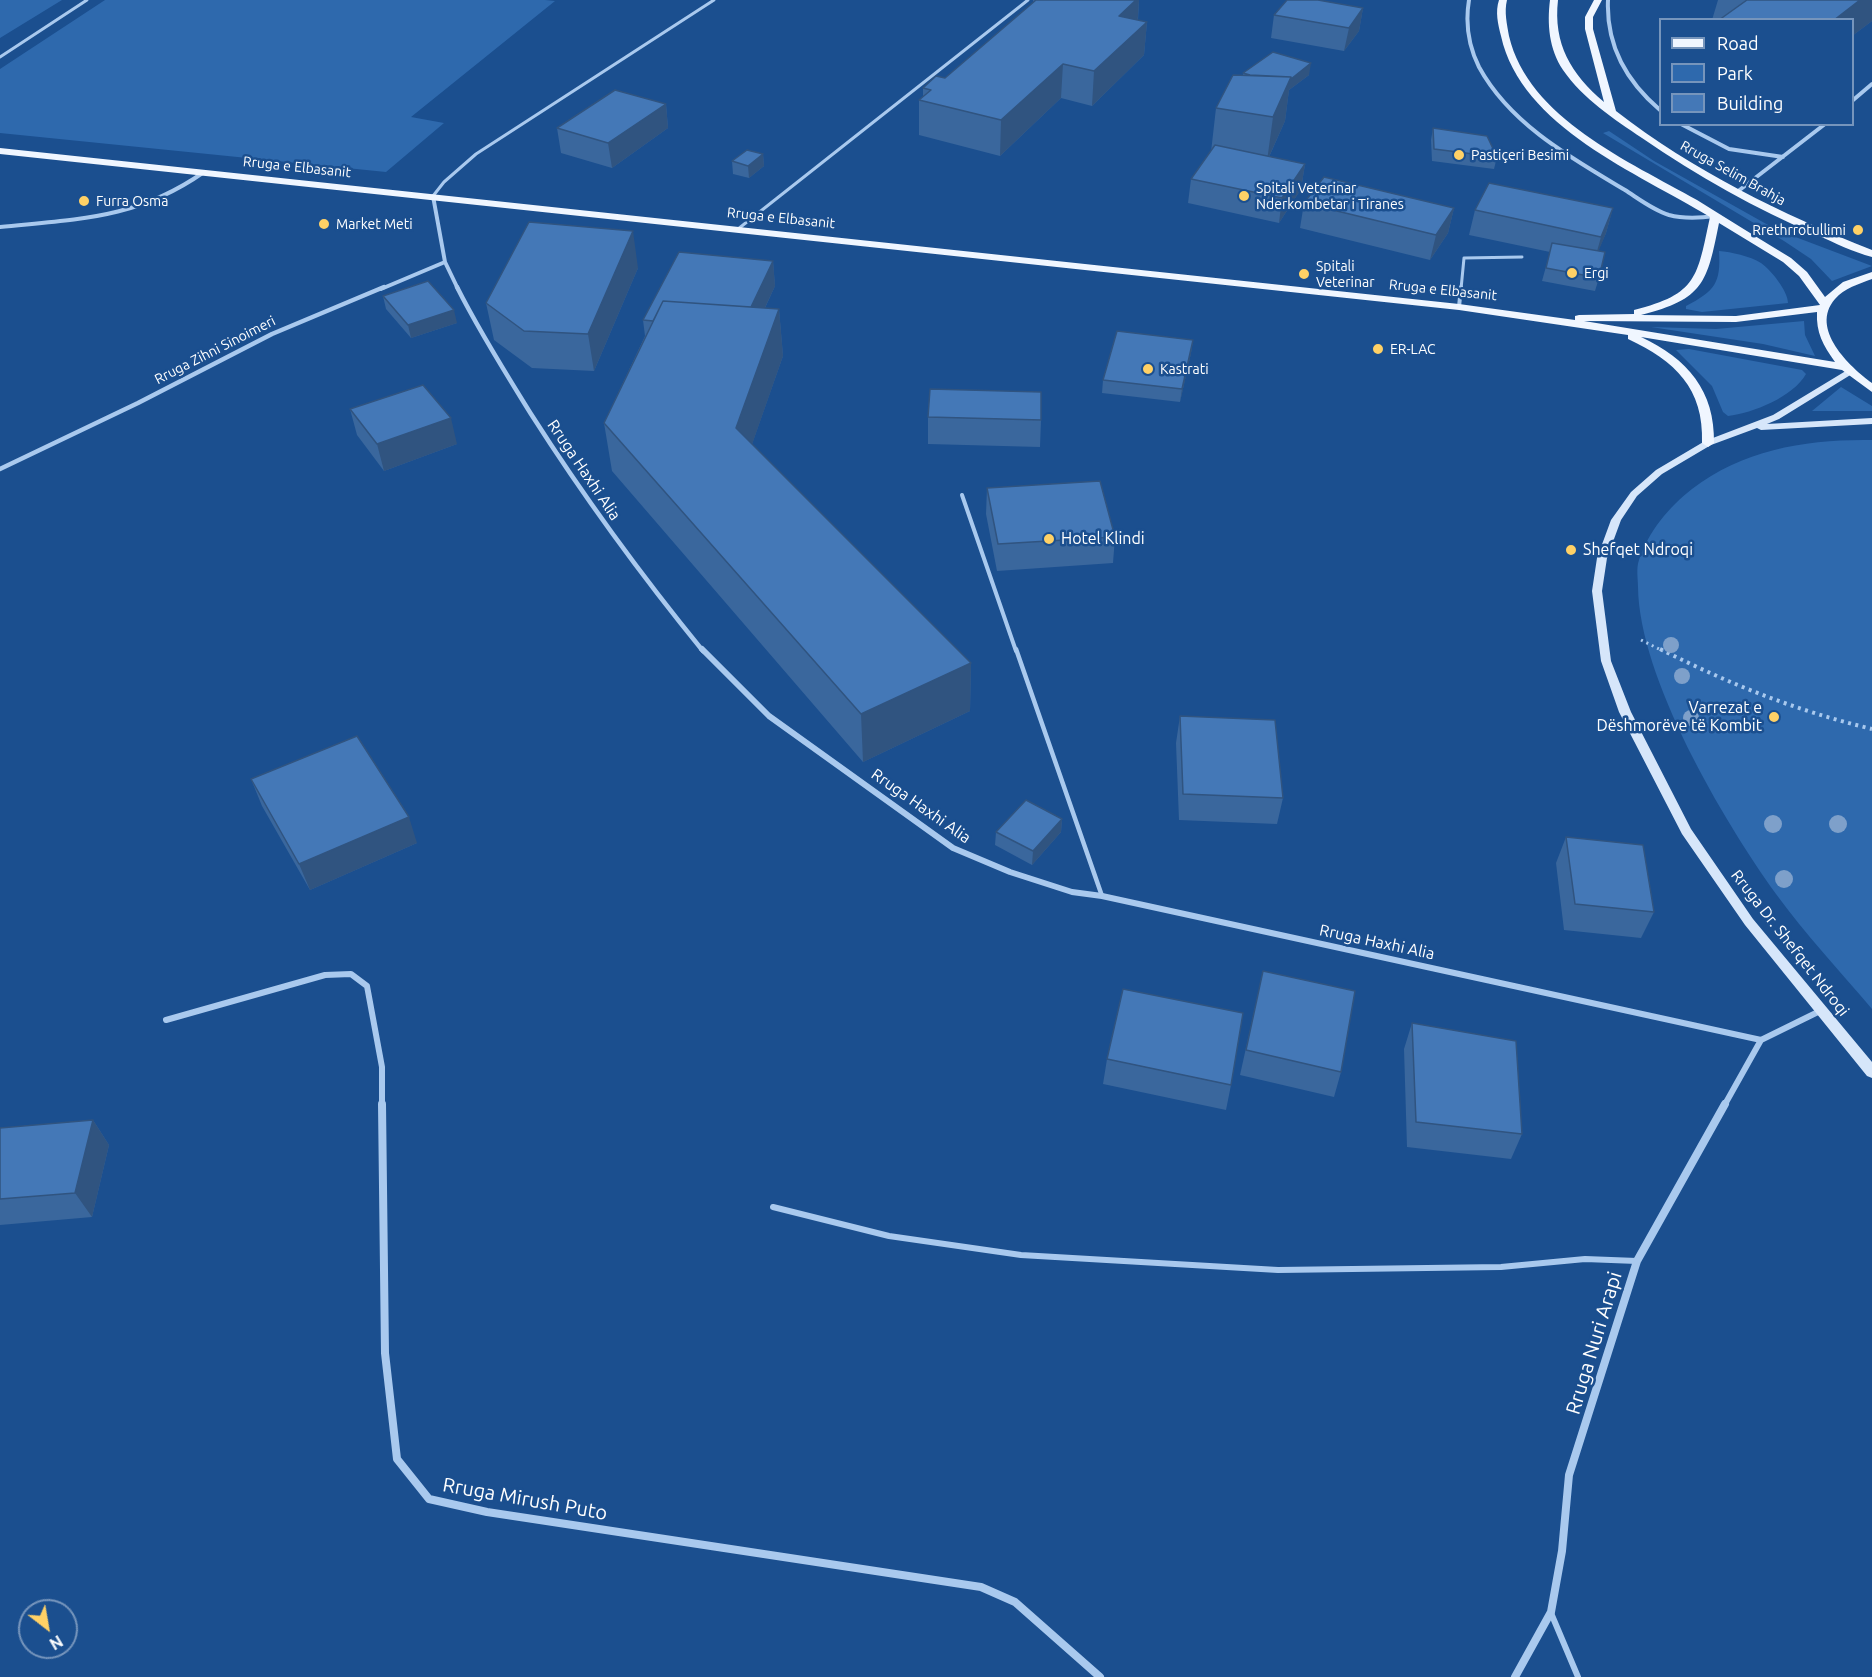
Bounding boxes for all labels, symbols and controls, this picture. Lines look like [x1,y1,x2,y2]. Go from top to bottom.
legend [1659,18,1854,126]
text: Road [1717,33,1759,53]
text: Park [1717,63,1753,83]
text: Building [1717,93,1783,113]
street label: Rruga Selim Brahja [1677,137,1789,209]
place label: Pastiçeri Besimi [1471,147,1569,163]
marker: Pastiçeri Besimi [1452,148,1466,162]
street label: Rruga e Elbasanit [242,153,352,181]
place label: Spitali Veterinar Nderkombetar i Tiranes [1256,180,1404,212]
marker: Spitali Veterinar Nderkombetar i Tiranes [1237,189,1251,203]
place label: Furra Osma [96,193,168,209]
marker: Furra Osma [77,194,91,208]
street label: Rruga e Elbasanit [726,204,836,232]
place label: Market Meti [336,216,413,232]
marker: Market Meti [317,217,331,231]
place label: Rrethrrotullimi [1752,222,1846,238]
marker: Rrethrrotullimi [1851,223,1865,237]
place label: Spitali Veterinar [1316,258,1375,290]
place label: Ergi [1584,265,1609,281]
marker: Ergi [1565,266,1579,280]
marker: Spitali Veterinar [1297,267,1311,281]
street label: Rruga e Elbasanit [1388,276,1498,304]
street label: Rruga Zihni Sinoimeri [152,312,278,388]
place label: ER-LAC [1390,341,1436,357]
marker: ER-LAC [1371,342,1385,356]
place label: Kastrati [1160,361,1209,377]
marker: Kastrati [1141,362,1155,376]
street label: Rruga Haxhi Alia [543,416,625,524]
place label: Hotel Klindi [1061,529,1145,549]
marker: Hotel Klindi [1042,532,1056,546]
place label: Shefqet Ndroqi [1583,540,1693,560]
marker: Shefqet Ndroqi [1564,543,1578,557]
place label: Varrezat e Dëshmorëve të Kombit [1596,698,1762,736]
marker: Varrezat e Dëshmorëve të Kombit [1767,710,1781,724]
street label: Rruga Haxhi Alia [868,765,974,847]
street label: Rruga Dr. Shefqet Ndroqi [1727,866,1853,1020]
street label: Rruga Haxhi Alia [1318,920,1436,964]
street label: Rruga Nuri Arapi [1561,1269,1627,1417]
street label: Rruga Mirush Puto [441,1473,609,1525]
north arrow [18,1599,78,1659]
text: N [46,1632,66,1654]

